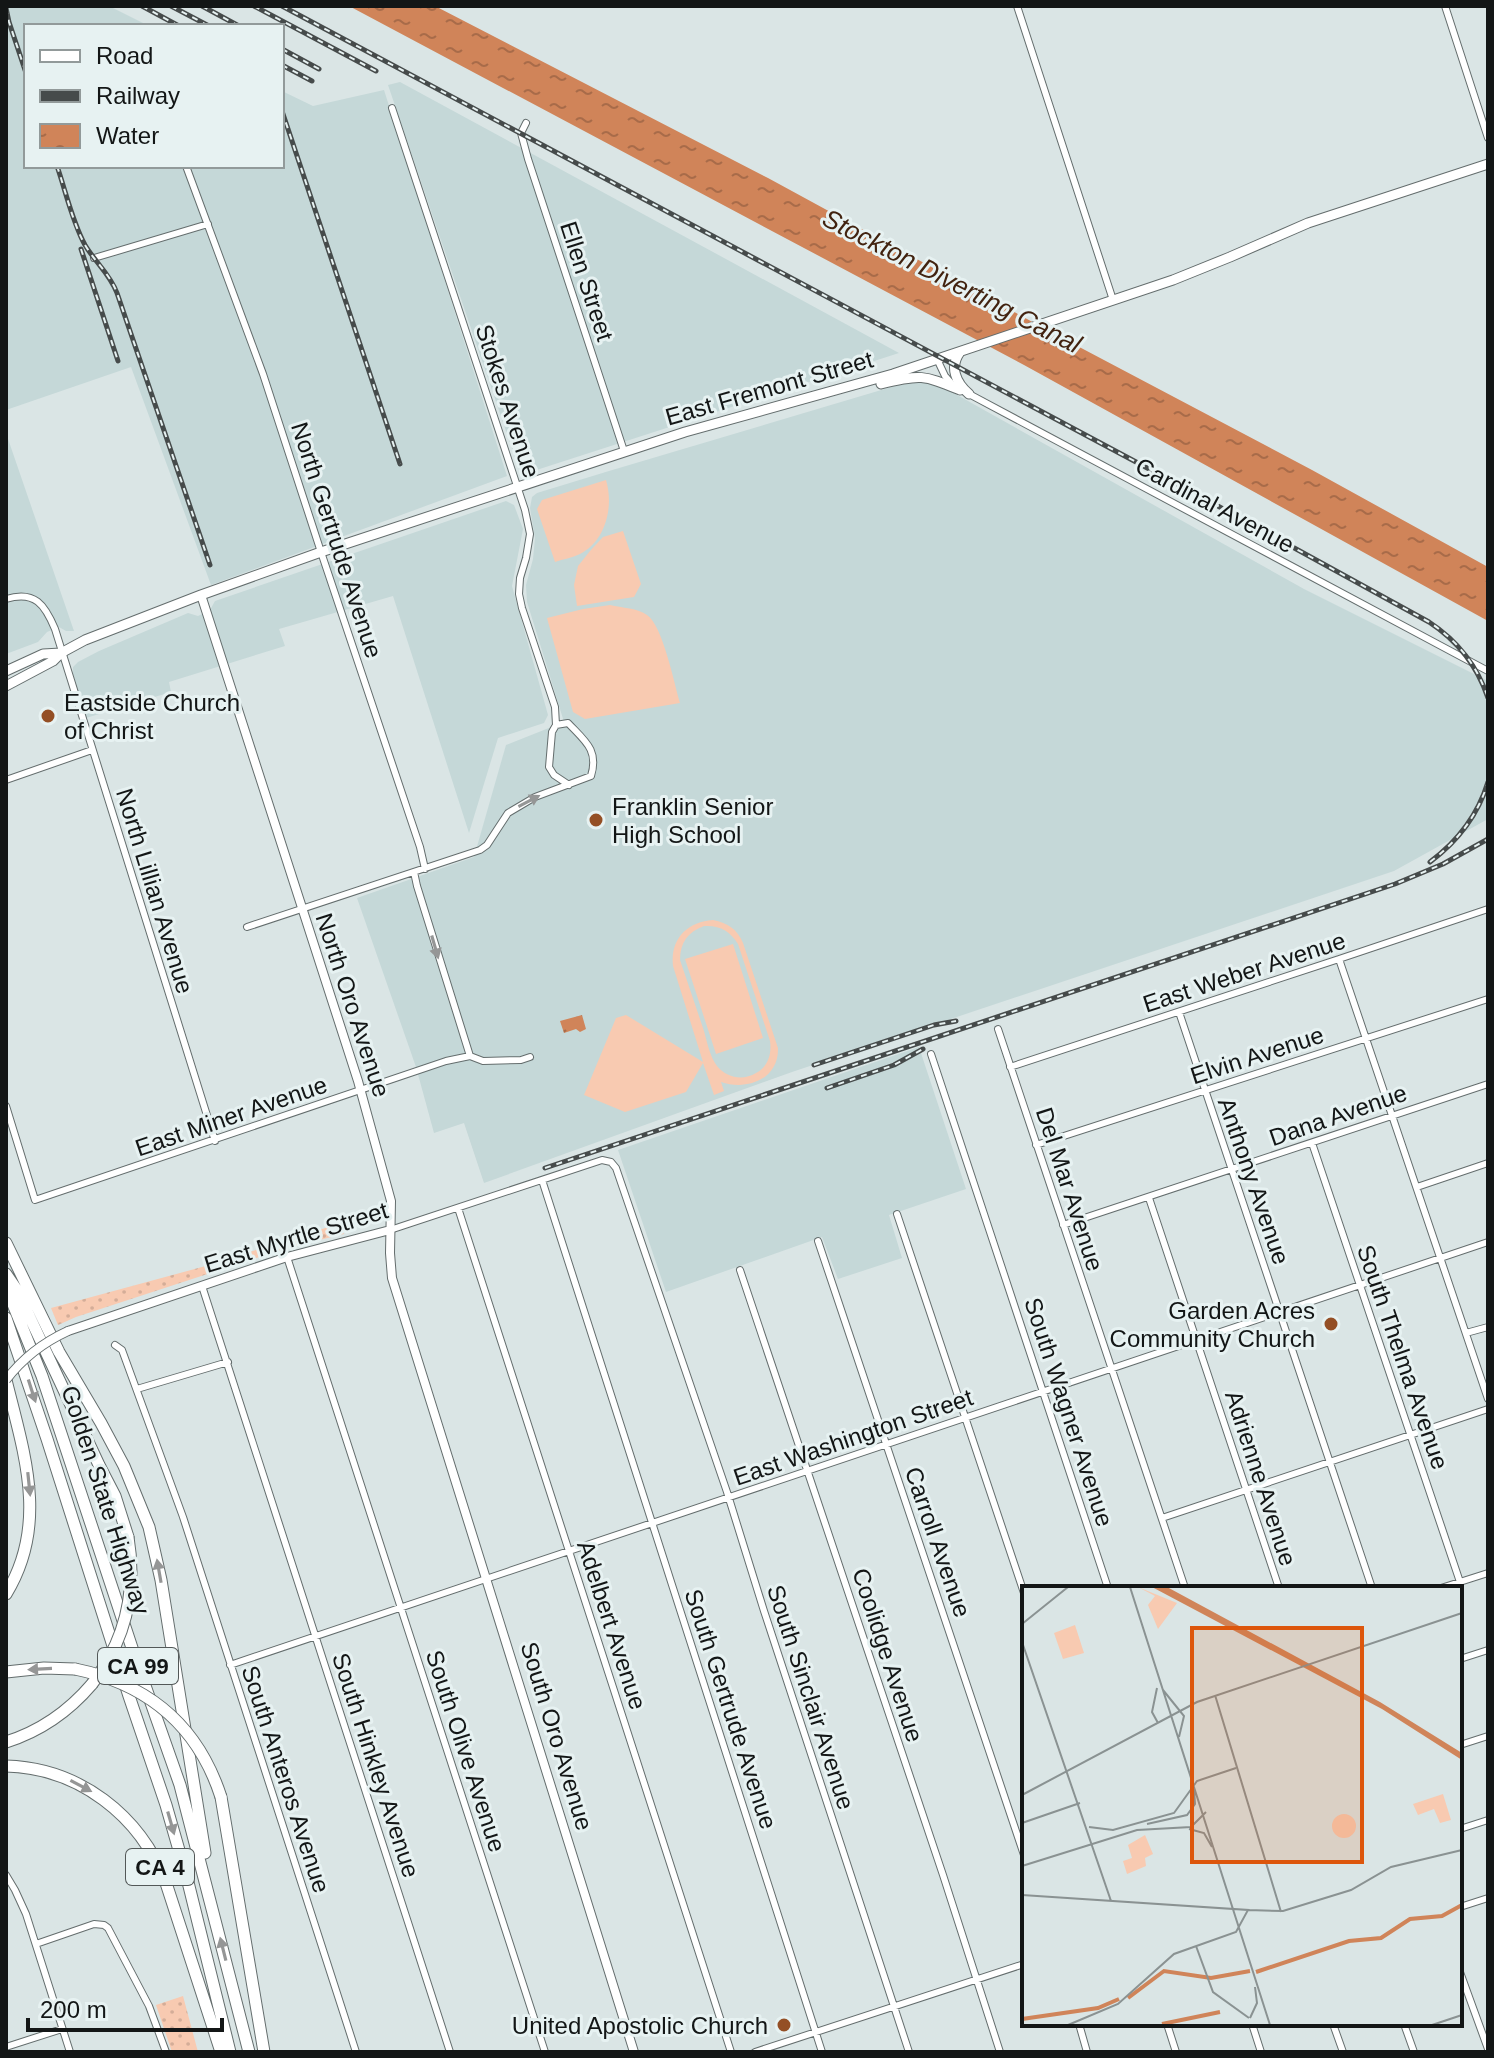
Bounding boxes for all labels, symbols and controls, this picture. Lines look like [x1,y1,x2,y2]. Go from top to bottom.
legend [24,24,284,168]
text: Road [96,42,153,69]
text: Railway [96,82,180,109]
text: Water [96,122,159,149]
water label: Stockton Diverting Canal [818,203,1087,360]
street label: Ellen Street [555,218,619,344]
street label: Stokes Avenue [470,321,546,481]
street label: East Fremont Street [662,345,876,431]
street label: North Gertrude Avenue [286,419,388,661]
street label: Cardinal Avenue [1131,452,1299,558]
place label: Eastside Church of Christ [64,689,240,744]
marker: Eastside Church of Christ [39,707,57,725]
street label: North Lillian Avenue [111,785,199,997]
place label: Franklin Senior High School [612,793,773,848]
one-way arrow [517,795,540,808]
marker: Franklin Senior High School [587,811,605,829]
street label: North Oro Avenue [311,910,395,1100]
street label: East Weber Avenue [1139,927,1349,1017]
one-way arrow [429,936,442,960]
street label: Elvin Avenue [1187,1021,1327,1089]
street label: East Miner Avenue [132,1071,330,1161]
street label: Dana Avenue [1266,1079,1410,1151]
street label: Anthony Avenue [1213,1094,1295,1268]
street label: Del Mar Avenue [1031,1104,1109,1274]
street label: East Myrtle Street [201,1196,391,1278]
street label: South Thelma Avenue [1352,1241,1454,1473]
street label: South Wagner Avenue [1019,1294,1119,1530]
place label: Garden Acres Community Church [1110,1297,1315,1352]
marker: Garden Acres Community Church [1322,1315,1340,1333]
one-way arrow [26,1380,38,1404]
street label: Golden State Highway [56,1382,156,1618]
street label: East Washington Street [730,1383,976,1491]
street label: Adrienne Avenue [1220,1387,1302,1569]
street label: Carroll Avenue [900,1463,976,1621]
one-way arrow [23,1472,36,1497]
street label: Adelbert Avenue [572,1537,652,1713]
one-way arrow [153,1558,165,1583]
street label: Coolidge Avenue [847,1565,929,1745]
street label: South Sinclair Avenue [762,1581,860,1813]
street label: South Gertrude Avenue [679,1586,783,1832]
inset map [1022,1586,1462,2026]
street label: South Oro Avenue [515,1638,599,1834]
street label: South Olive Avenue [421,1647,511,1855]
road number: CA 99 [98,1648,178,1684]
street label: South Hinkley Avenue [327,1649,425,1881]
one-way arrow [27,1662,52,1675]
street label: South Anteros Avenue [237,1662,335,1896]
one-way arrow [69,1779,92,1792]
one-way arrow [165,1811,178,1835]
road number: CA 4 [126,1849,194,1885]
one-way arrow [216,1937,229,1962]
scale bar [28,1982,222,2032]
text: 200 m [40,1996,107,2023]
place label: United Apostolic Church [512,2012,768,2039]
marker: United Apostolic Church [775,2016,793,2034]

